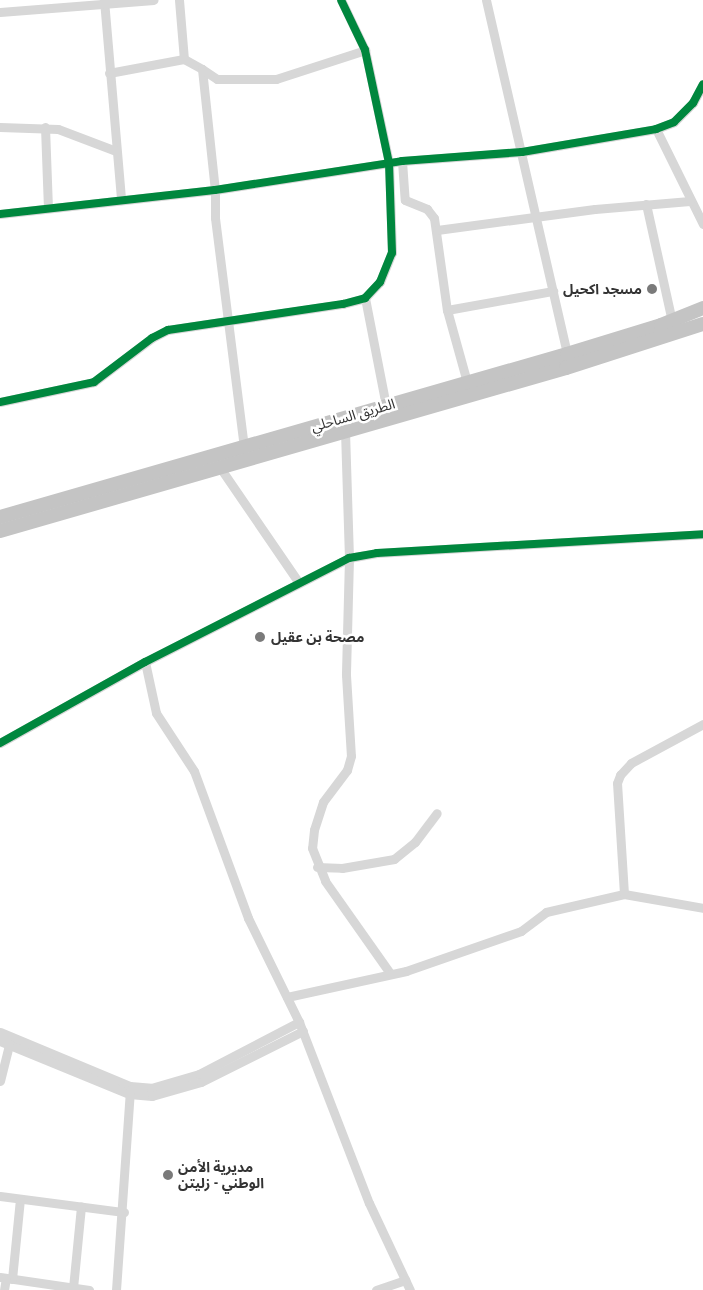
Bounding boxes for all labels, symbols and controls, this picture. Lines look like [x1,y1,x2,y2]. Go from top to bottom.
place label: مسجد اكحيل [563,281,642,297]
marker: مسجد اكحيل [646,283,658,295]
street label: الطريق الساحلي [309,395,397,435]
place label: مصحة بن عقيل [271,629,364,645]
marker: مصحة بن عقيل [253,630,267,644]
place label: مديرية الأمن الوطني - زليتن [178,1159,264,1192]
marker: مديرية الأمن الوطني - زليتن [162,1169,174,1181]

